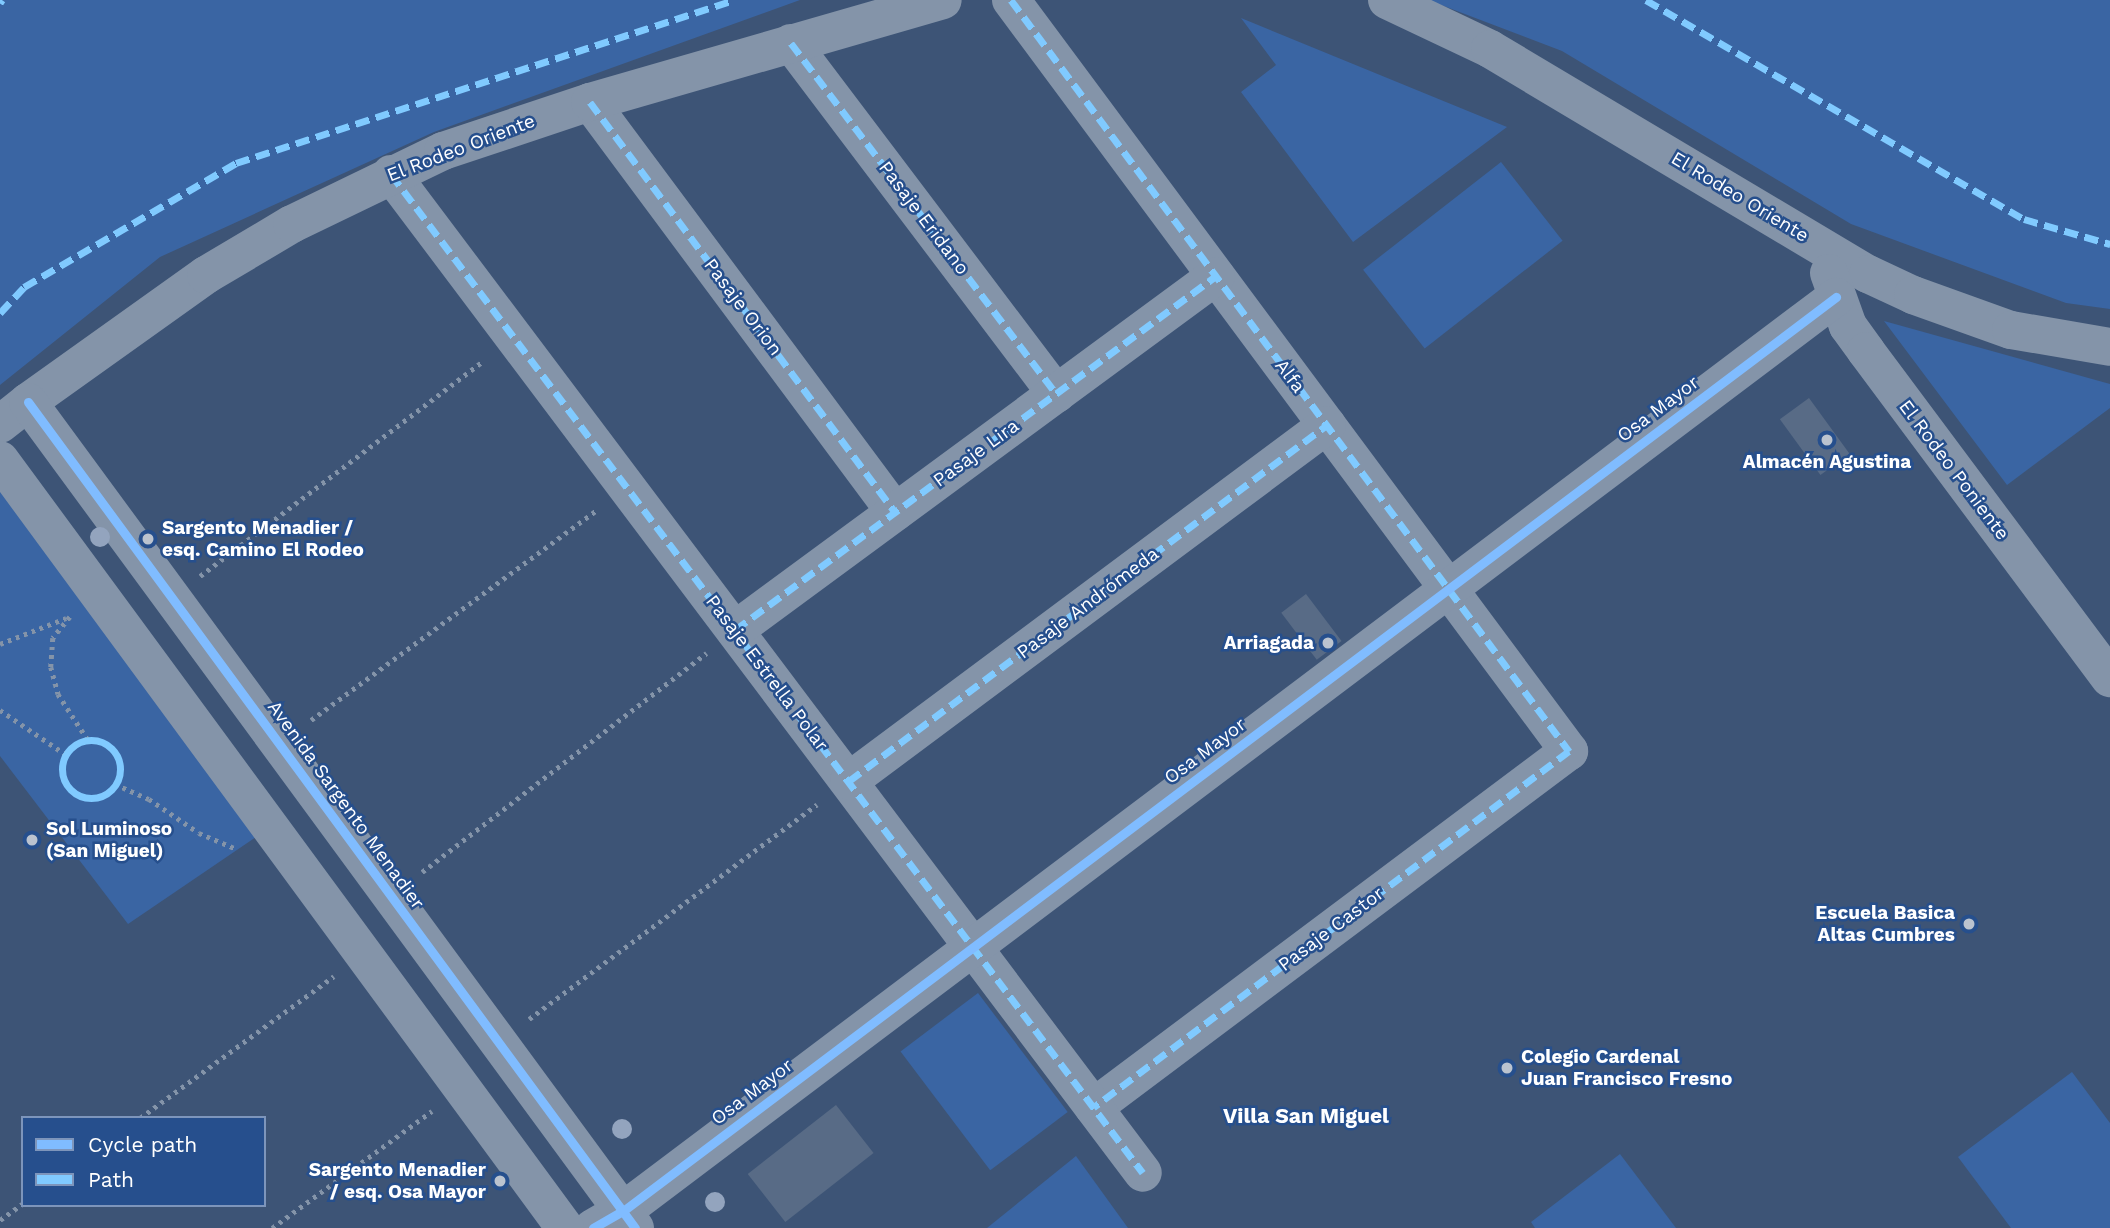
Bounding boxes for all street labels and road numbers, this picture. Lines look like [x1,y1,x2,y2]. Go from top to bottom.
street label: El Rodeo Oriente [383,109,539,187]
street label: El Rodeo Oriente [1667,147,1813,247]
street label: Pasaje Eridano [874,157,974,279]
street label: Pasaje Orion [699,254,787,360]
street label: Alfa [1270,355,1310,397]
street label: Osa Mayor [1613,371,1703,447]
street label: El Rodeo Poniente [1894,395,2014,545]
street label: Pasaje Lira [929,414,1023,492]
street label: Pasaje Andrómeda [1012,542,1164,664]
street label: Pasaje Estrella Polar [701,590,833,756]
street label: Avenida Sargento Menadier [263,696,429,914]
street label: Osa Mayor [1160,713,1250,789]
street label: Pasaje Castor [1274,882,1388,976]
street label: Osa Mayor [707,1054,797,1130]

